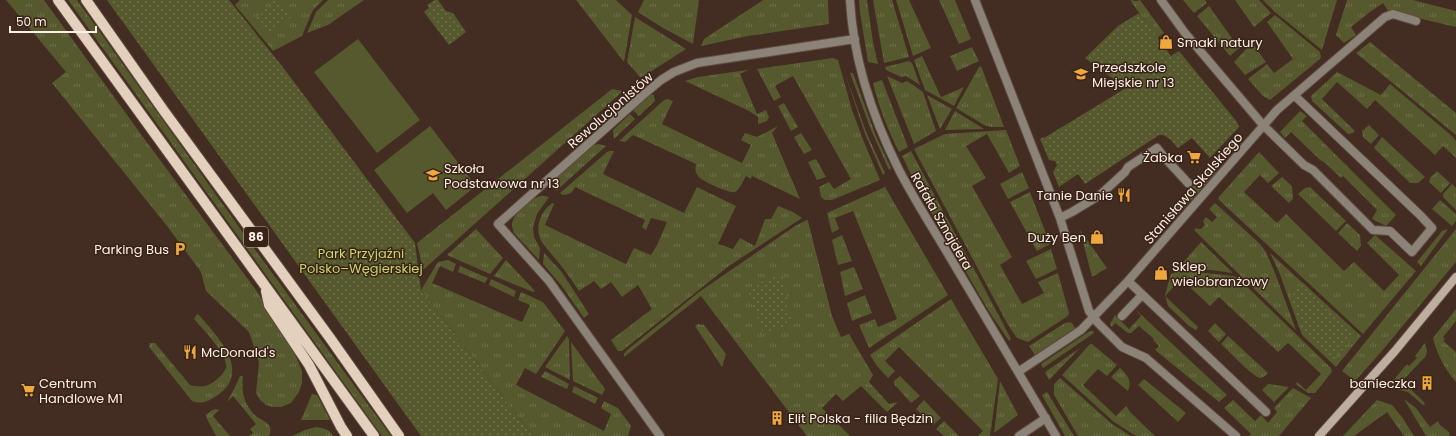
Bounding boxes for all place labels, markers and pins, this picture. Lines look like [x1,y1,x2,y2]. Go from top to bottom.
place label: Smaki natury [1177,33,1263,52]
shop icon: Smaki natury [1158,34,1174,50]
place label: Przedszkole Miejskie nr 13 [1092,58,1174,92]
school or university icon: Przedszkole Miejskie nr 13 [1073,66,1089,82]
place label: Żabka [1143,148,1183,167]
supermarket icon: Żabka [1186,149,1202,165]
place label: Szkoła Podstawowa nr 13 [444,159,559,193]
school or university icon: Szkoła Podstawowa nr 13 [425,167,441,183]
place label: Tanie Danie [1037,186,1113,205]
restaurant icon: Tanie Danie [1116,187,1132,203]
place label: Duży Ben [1027,228,1086,247]
shop icon: Duży Ben [1089,229,1105,245]
place label: Parking Bus [94,240,169,259]
parking icon: Parking Bus [172,241,188,257]
place label: Sklep wielobranżowy [1172,257,1269,291]
shop icon: Sklep wielobranżowy [1153,265,1169,281]
place label: McDonald's [201,343,276,362]
restaurant icon: McDonald's [182,344,198,360]
place label: Centrum Handlowe M1 [39,374,123,408]
place label: banieczka [1350,374,1416,393]
building icon: banieczka [1419,375,1435,391]
supermarket icon: Centrum Handlowe M1 [20,382,36,398]
place label: Elit Polska - filia Będzin [788,409,933,428]
building icon: Elit Polska - filia Będzin [769,410,785,426]

